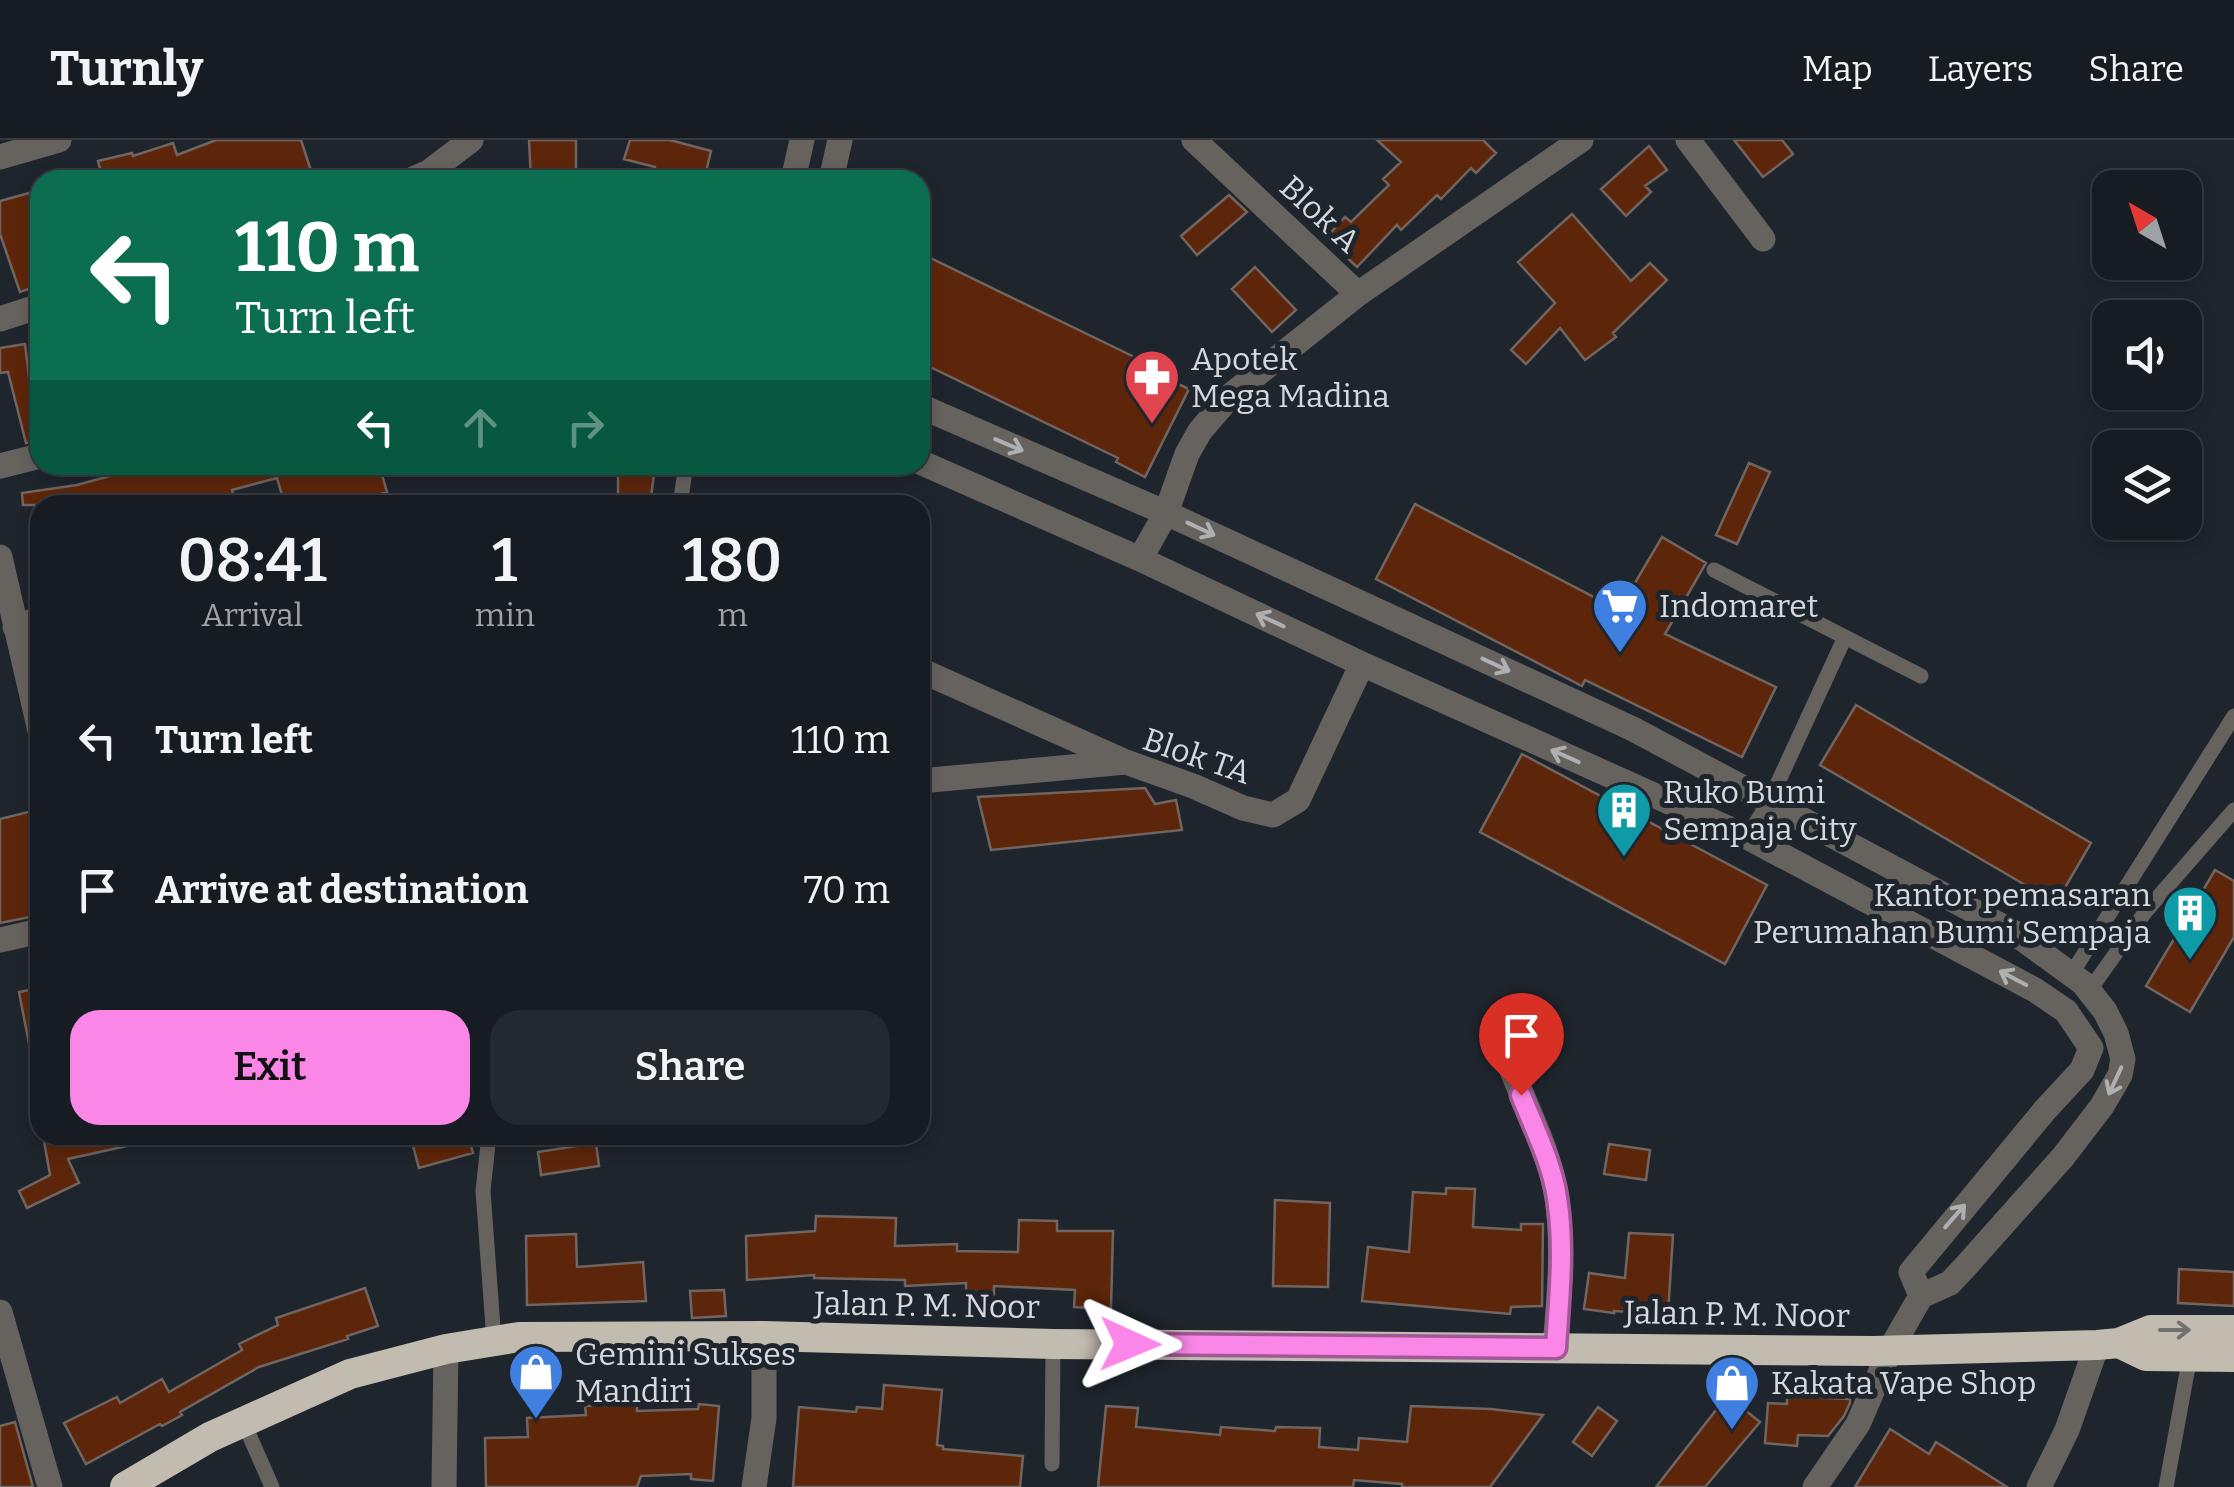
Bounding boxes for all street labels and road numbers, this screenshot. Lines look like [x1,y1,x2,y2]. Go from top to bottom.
street label: Blok A [1272,168,1368,261]
street label: Blok TA [1138,720,1256,792]
street label: Jalan P. M. Noor [813,1284,1040,1326]
street label: Jalan P. M. Noor [1623,1293,1850,1335]

